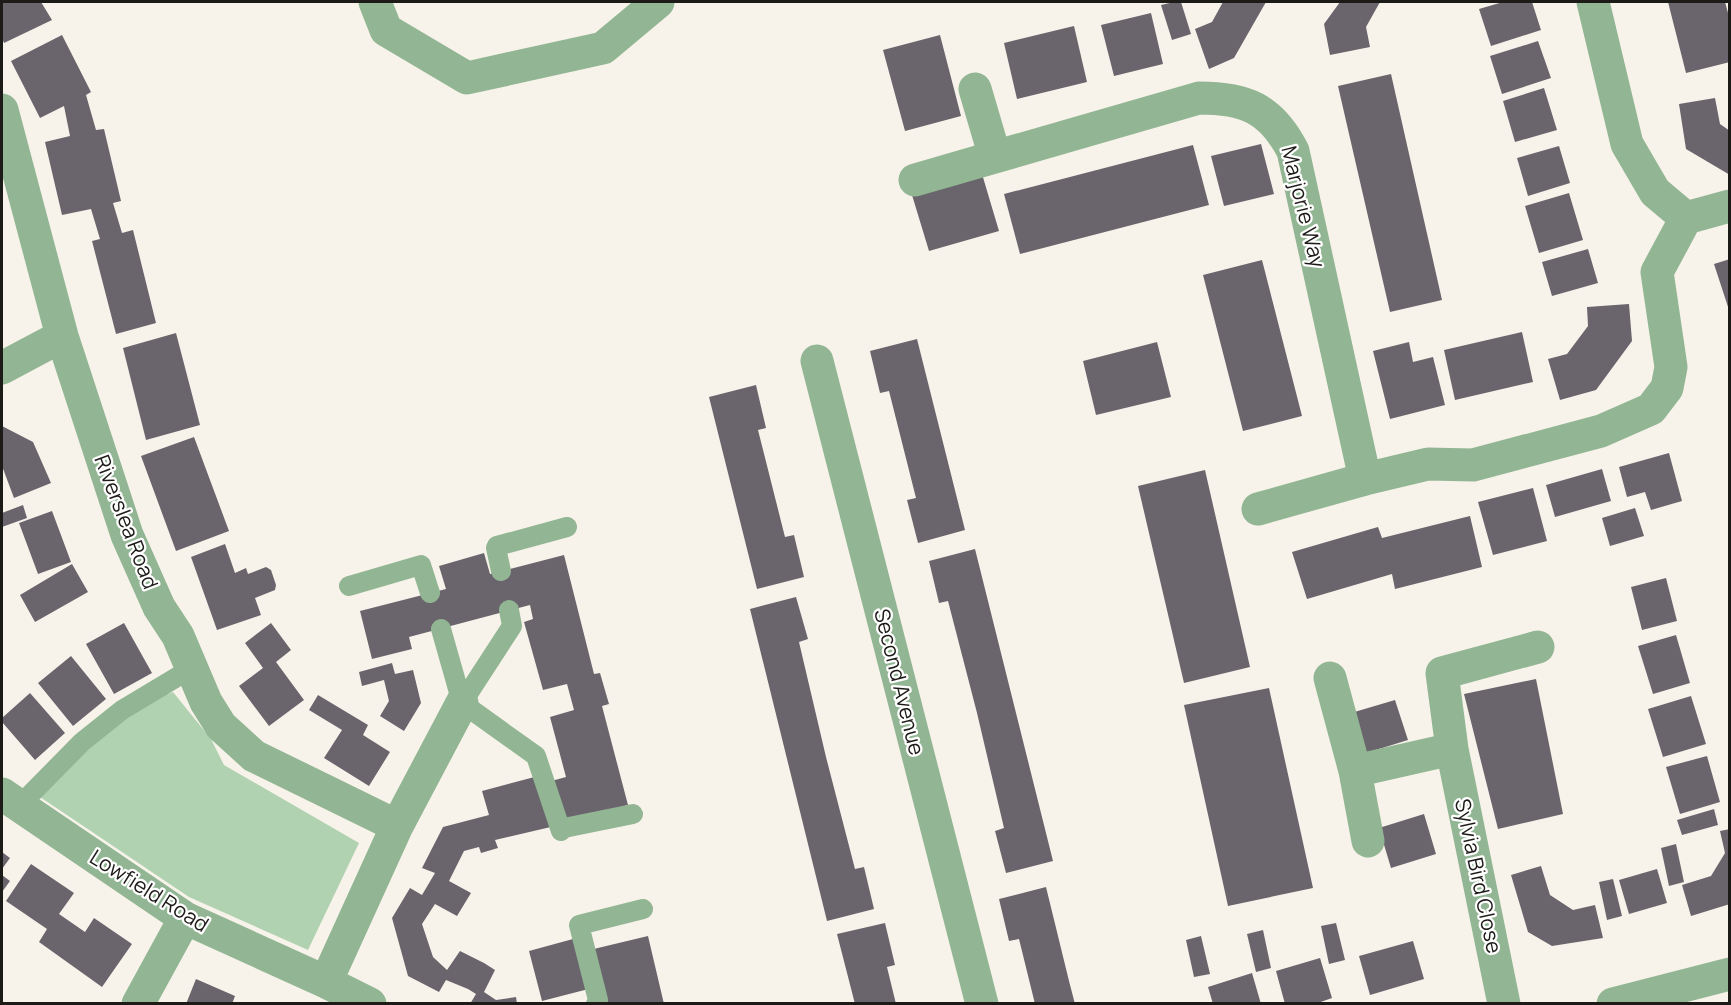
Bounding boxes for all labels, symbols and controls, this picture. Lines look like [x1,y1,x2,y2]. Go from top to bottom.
street label: Marjorie Way [1275,143,1333,270]
street label: Riverslea Road [89,451,165,593]
street label: Second Avenue [868,606,932,758]
street label: Sylvia Bird Close [1449,796,1509,956]
street label: Lowfield Road [85,842,214,938]

